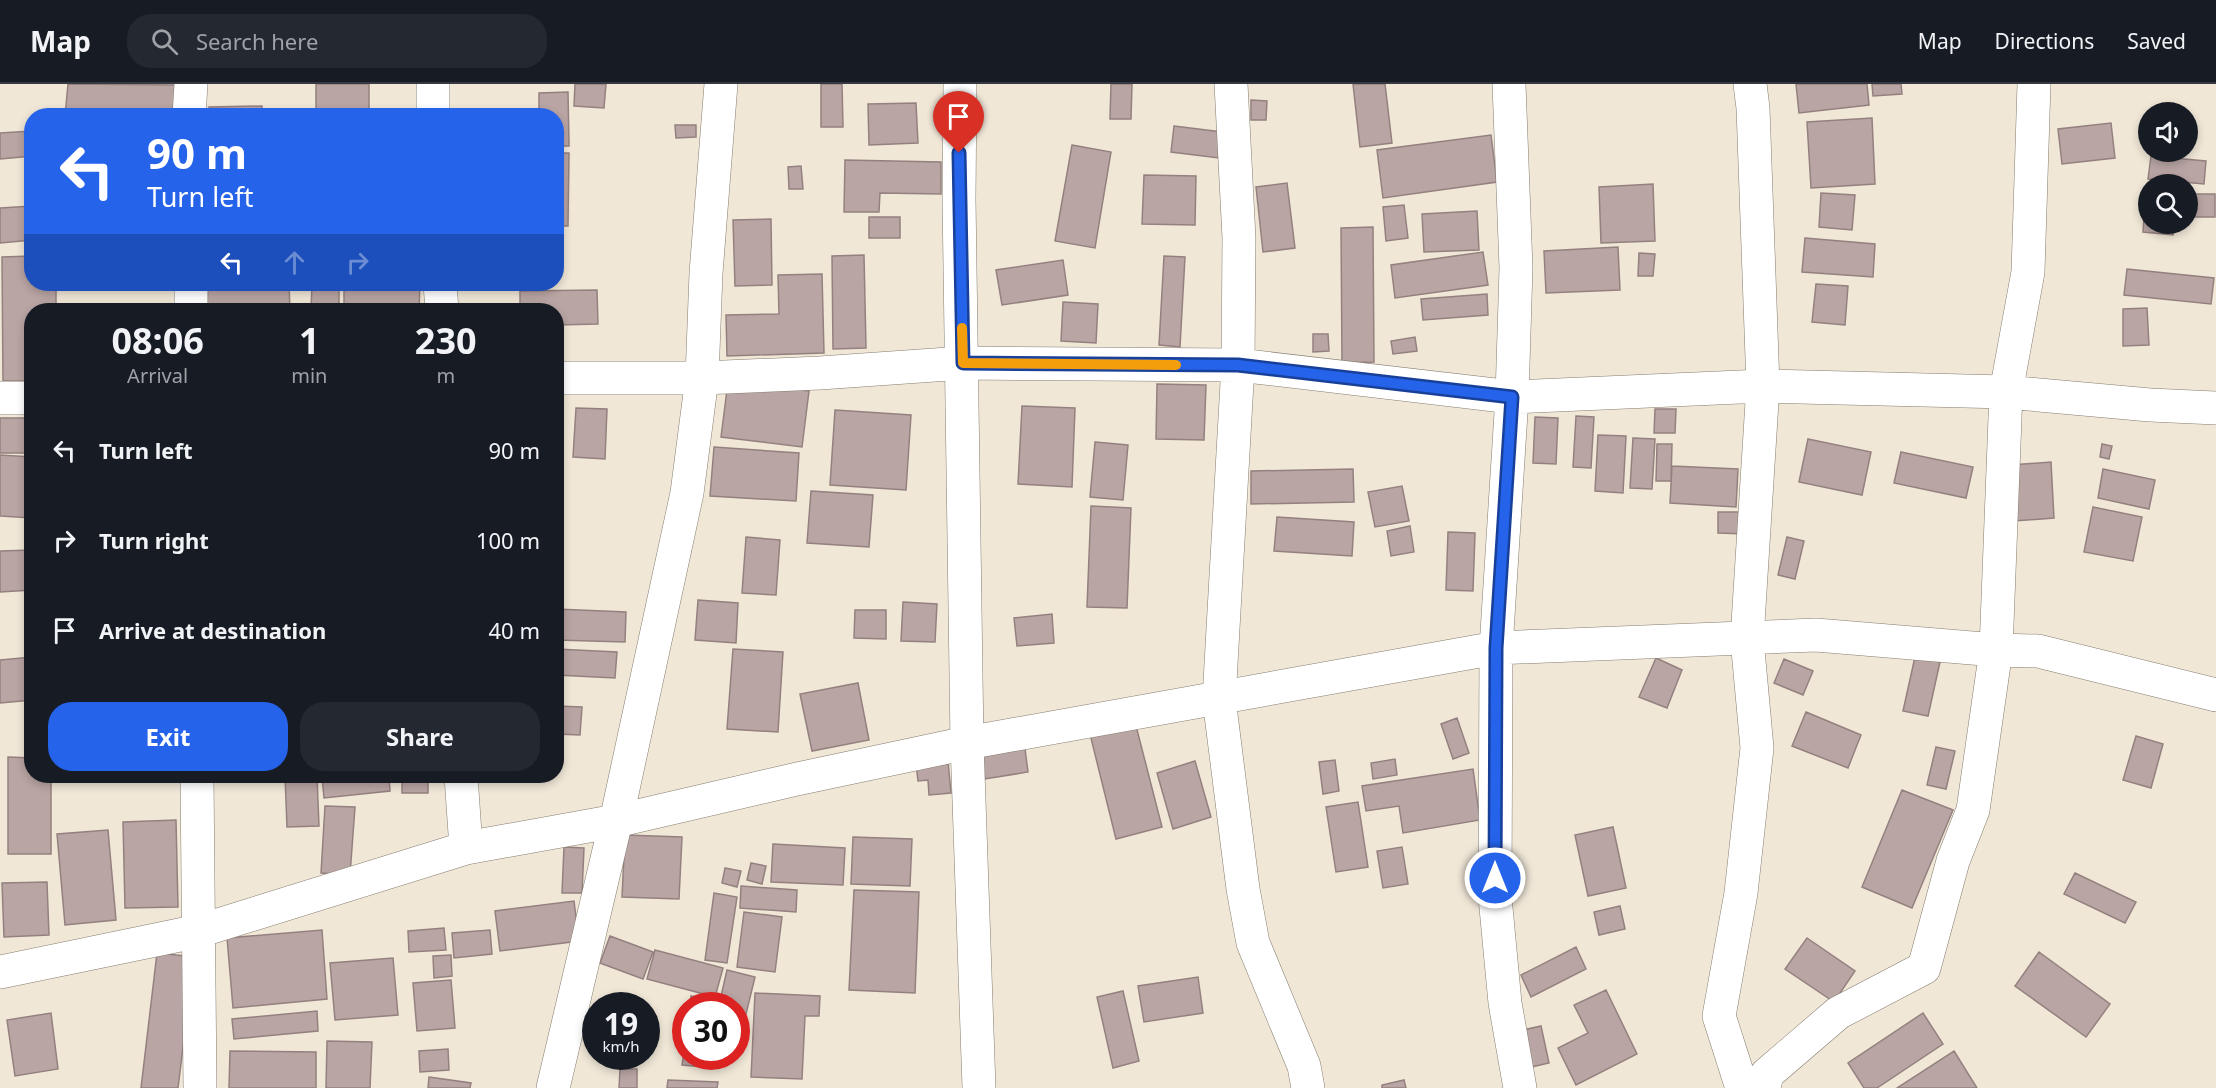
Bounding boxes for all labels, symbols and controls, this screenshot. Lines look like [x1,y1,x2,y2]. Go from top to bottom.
search box [127,14,547,68]
text: Map [30,22,91,60]
icon: search [148,25,181,58]
text: Search here [196,26,318,56]
text: Map [1918,27,1962,55]
text: Directions [1995,27,2094,55]
text: Saved [2127,27,2186,55]
pin [933,91,984,153]
icon: arrive [942,100,975,133]
map controls [2138,102,2198,234]
button: sound [2138,102,2198,162]
text: 90 m [147,124,247,181]
icon: left [48,132,126,210]
button: search [2138,174,2198,234]
text: Turn left [147,178,253,215]
icon: left [215,246,248,279]
icon: ahead [278,246,311,279]
icon: right [341,246,374,279]
text: 08:06 [111,316,204,365]
text: 1 [299,316,320,365]
text: 230 [415,316,477,365]
text: Arrival [127,362,188,389]
text: min [291,362,327,389]
text: m [436,362,455,389]
icon: left [48,434,81,467]
text: Turn left [99,435,193,465]
text: 90 m [489,435,540,465]
icon: right [48,524,81,557]
text: Turn right [99,525,209,555]
text: 100 m [476,525,540,555]
icon: arrive [48,614,81,647]
text: Arrive at destination [99,615,326,645]
text: 40 m [489,615,540,645]
button: Exit [48,702,288,771]
button: Share [300,702,540,771]
position arrow [1463,846,1527,910]
speed limit sign: 30 [672,992,750,1070]
text: 19 [604,1003,638,1044]
text: km/h [603,1036,639,1056]

